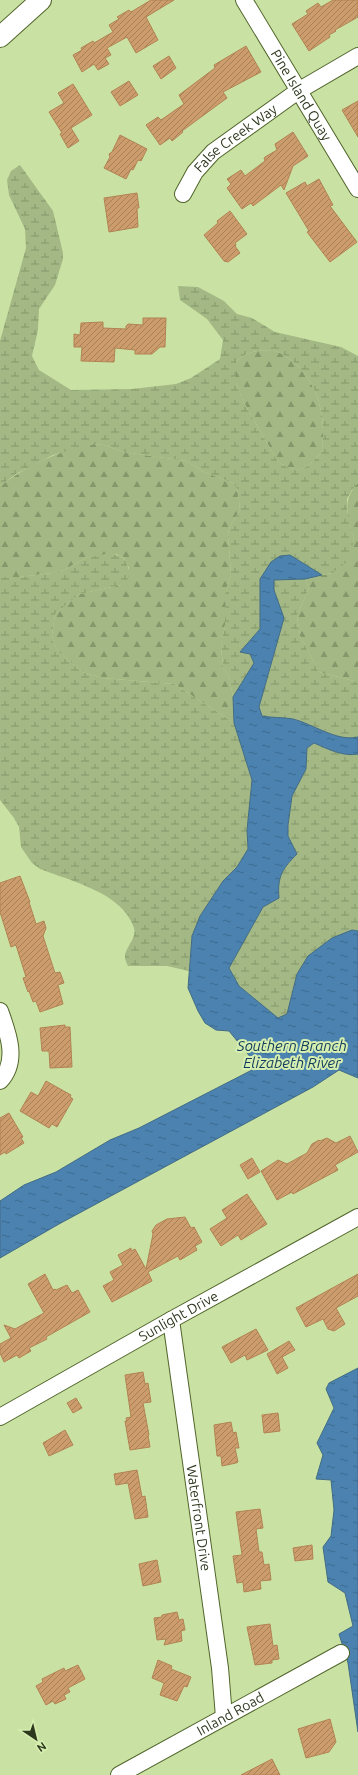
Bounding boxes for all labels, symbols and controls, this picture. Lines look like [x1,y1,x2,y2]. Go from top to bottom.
street label: Pine Island Quay [268,47,335,144]
street label: False Creek Way [191,101,280,176]
water label: Southern Branch Elizabeth River [236,1037,347,1071]
street label: Sunlight Drive [136,1288,221,1345]
street label: Waterfront Drive [183,1464,214,1572]
street label: Inland Road [194,1689,267,1739]
north arrow [16,1719,56,1759]
text: N [35,1740,49,1754]

